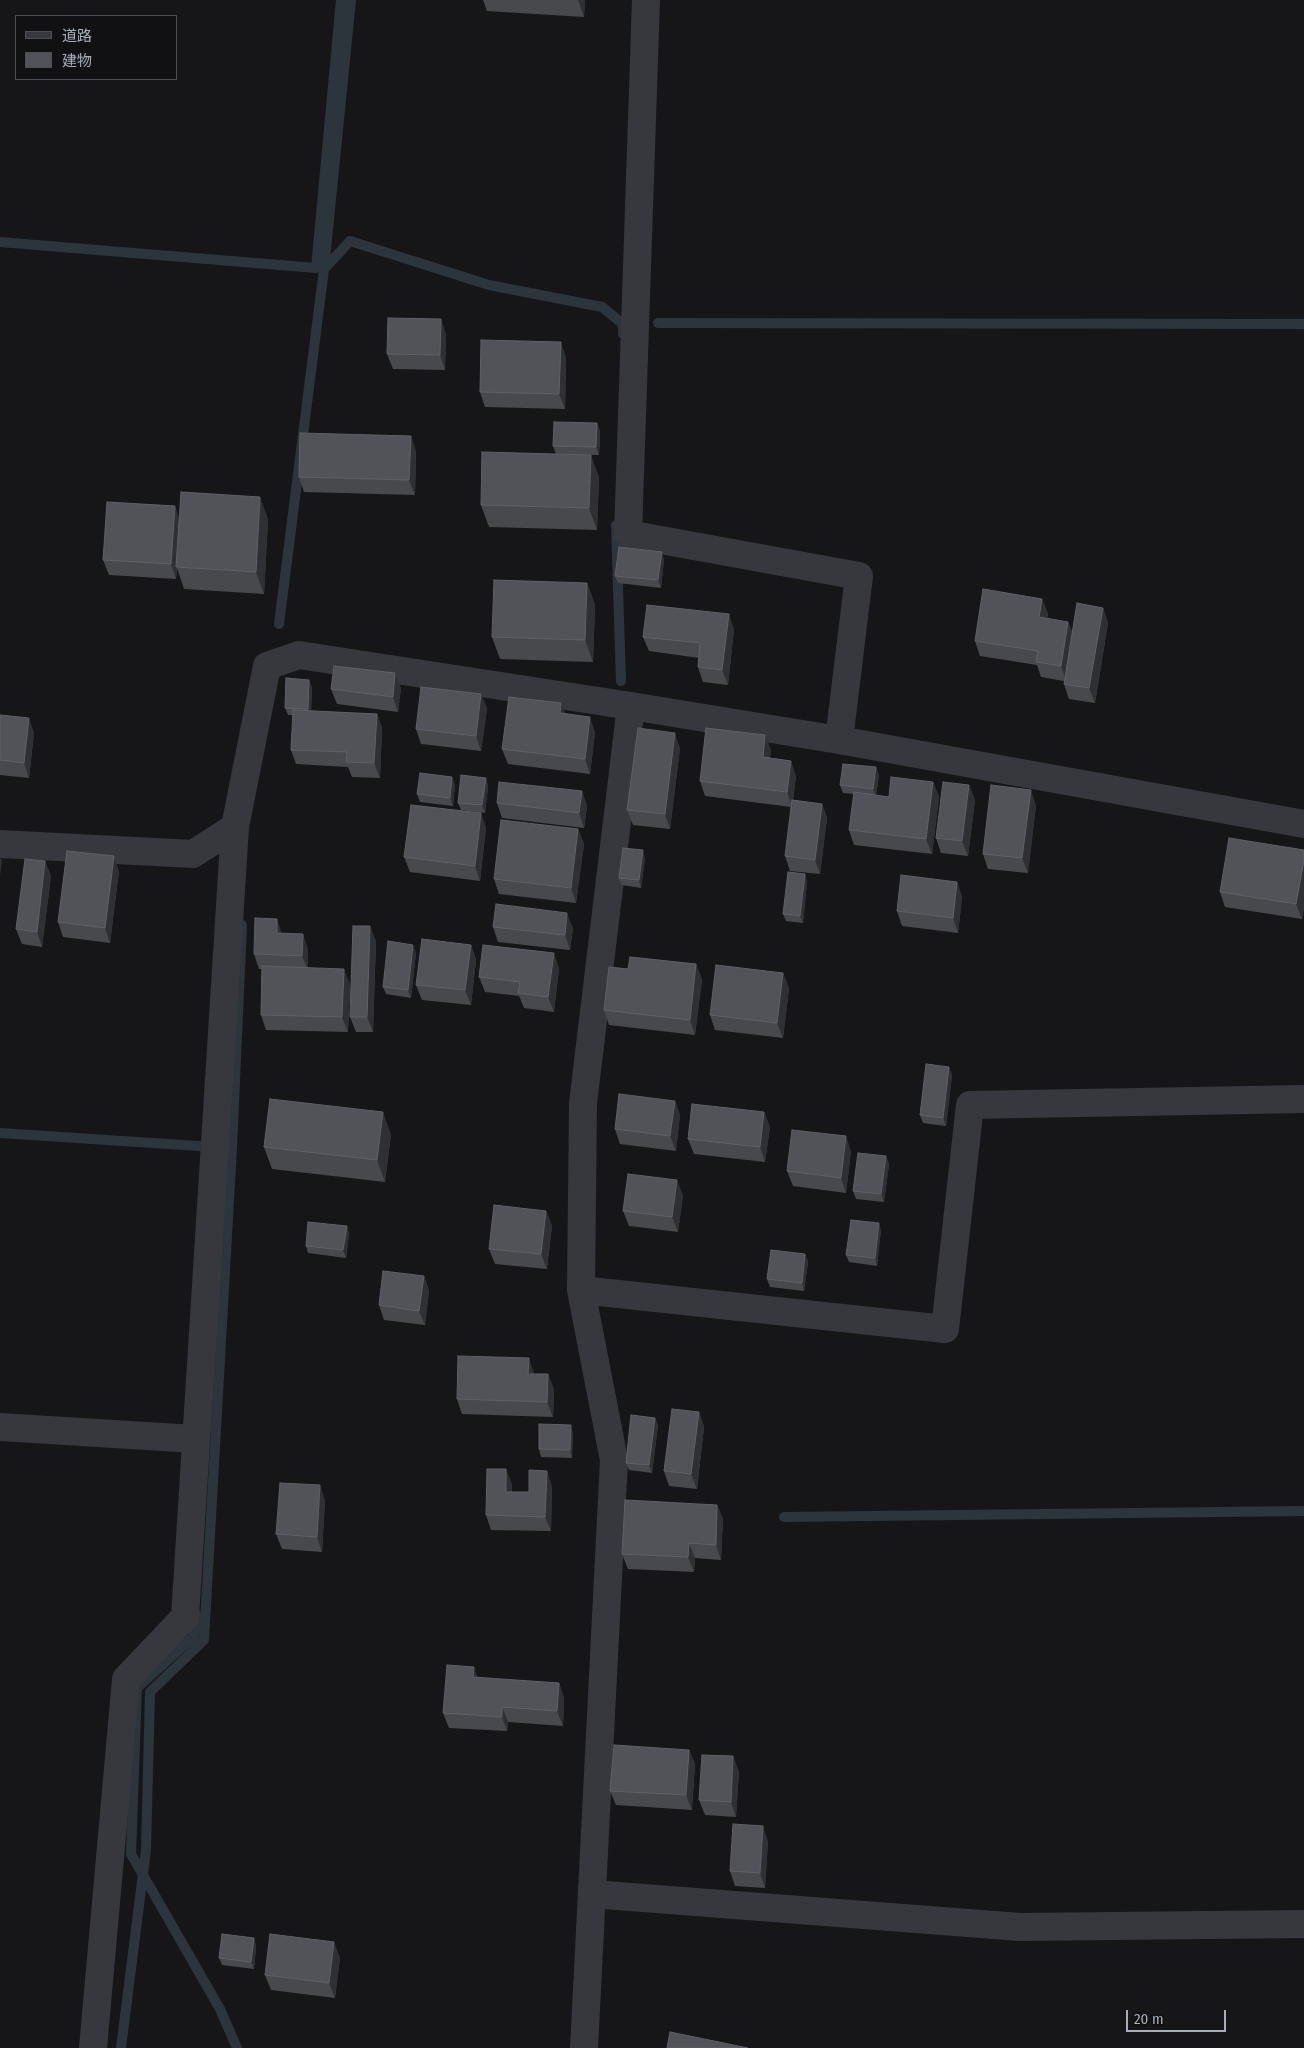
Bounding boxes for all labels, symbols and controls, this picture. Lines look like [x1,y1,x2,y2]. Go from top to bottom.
legend [15,15,178,80]
text: 道路 [62,27,92,45]
text: 建物 [62,52,92,70]
scale bar [1129,2000,1229,2032]
text: 20 m [1134,2010,1164,2028]

